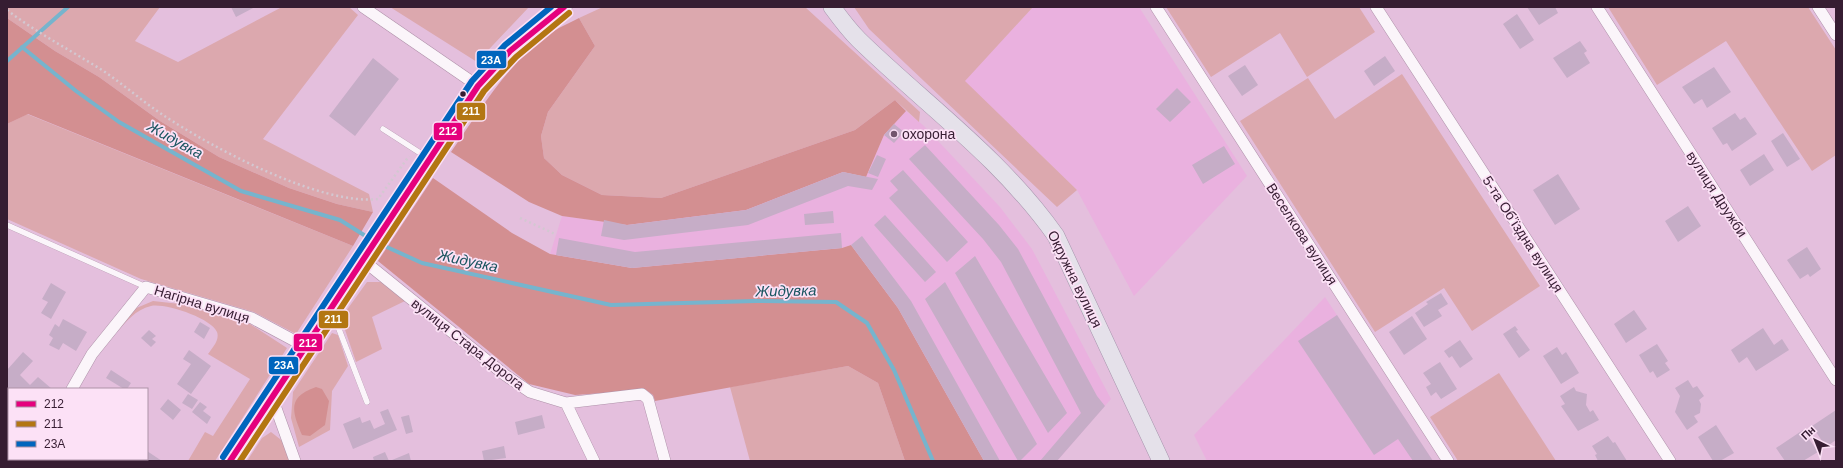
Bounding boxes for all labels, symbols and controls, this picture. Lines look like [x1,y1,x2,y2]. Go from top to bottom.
line badge: 23А [476,50,507,69]
text: 23А [481,54,501,66]
unlabelled marker [458,89,468,99]
line badge: 211 [456,102,486,121]
text: 211 [462,105,480,117]
water label: Жидувка [144,117,206,162]
line badge: 212 [433,122,463,141]
text: 212 [439,125,457,137]
place label: охорона [902,126,956,142]
marker: охорона [889,129,899,139]
street label: вулиця Дружби [1683,148,1751,240]
street label: 5-та Обʼїздна вулиця [1479,173,1567,295]
street label: Веселкова вулиця [1263,180,1341,288]
street label: Окружна вулиця [1045,228,1105,330]
water label: Жидувка [436,246,500,275]
water label: Жидувка [754,281,817,300]
street label: Нагірна вулиця [152,282,252,326]
street label: вулиця Стара Дорога [409,295,528,393]
line badge: 211 [318,310,349,329]
text: 211 [324,313,342,325]
line badge: 212 [293,333,323,352]
text: 212 [299,337,317,349]
line badge: 23А [268,356,299,375]
text: 23А [274,359,294,371]
legend [8,388,148,460]
text: 212 [44,397,64,411]
text: 211 [44,417,63,431]
north arrow [1795,420,1835,460]
text: Пн [1799,423,1818,442]
text: 23А [44,437,65,451]

